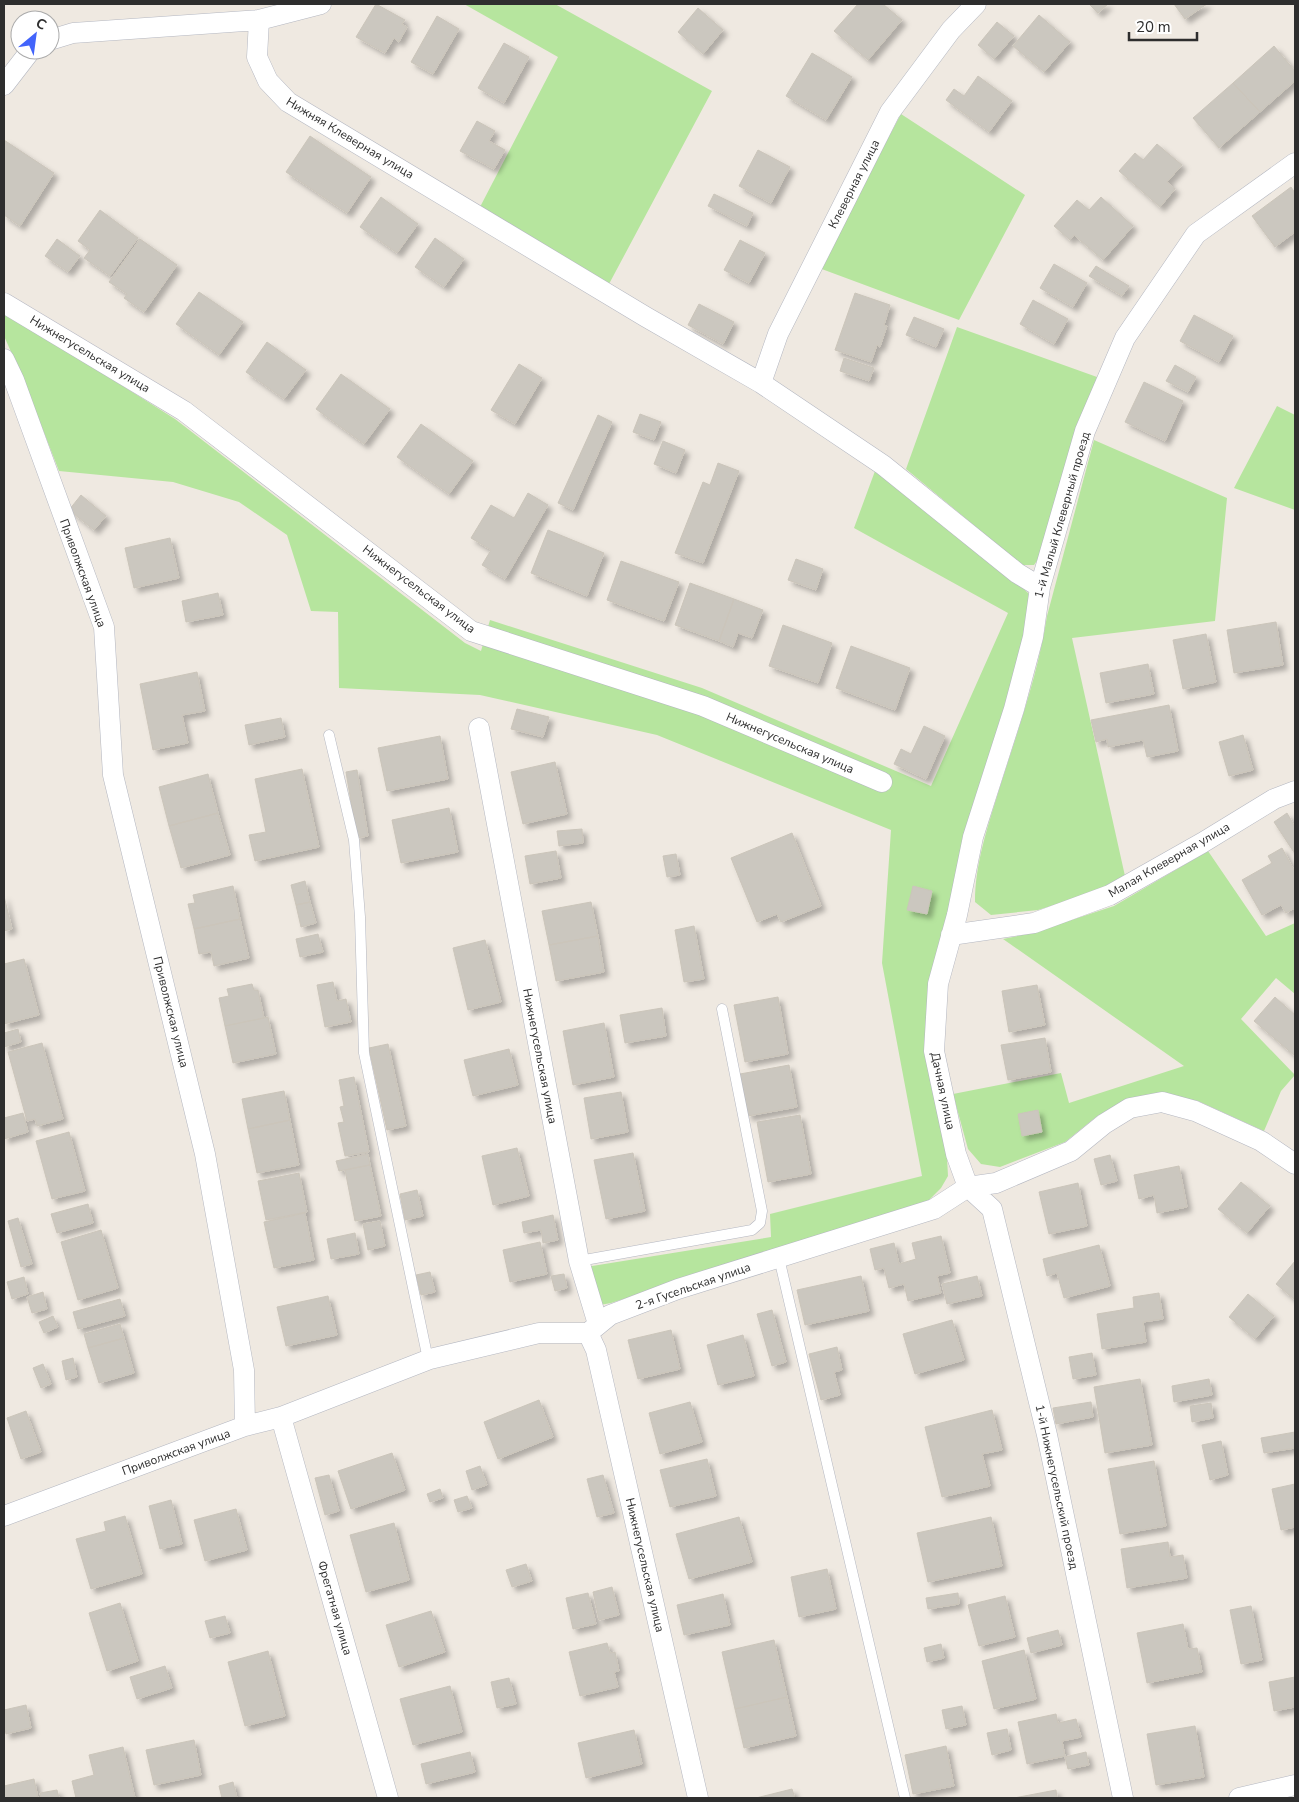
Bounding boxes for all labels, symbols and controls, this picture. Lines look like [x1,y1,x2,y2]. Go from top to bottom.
north arrow [10,10,60,60]
scale bar [1129,10,1196,42]
text: С [32,13,50,35]
text: 20 m [1136,17,1171,37]
street label: Нижняя Клеверная улица [283,93,417,183]
street label: Клеверная улица [825,137,883,231]
street label: Нижнегусельская улица [27,312,153,396]
street label: 1-й Малый Клеверный проезд [1031,430,1093,600]
street label: Приволжская улица [56,517,110,629]
street label: Нижнегусельская улица [359,541,479,637]
street label: Нижнегусельская улица [724,709,856,777]
street label: Малая Клеверная улица [1105,819,1233,901]
street label: Приволжская улица [149,955,193,1069]
street label: Нижнегусельская улица [519,987,561,1125]
street label: Дачная улица [927,1051,959,1131]
street label: 2-я Гусельская улица [633,1259,753,1313]
street label: 1-й Нижнегусельский проезд [1032,1403,1082,1571]
street label: Приволжская улица [120,1425,232,1479]
street label: Нижнегусельская улица [622,1496,668,1634]
street label: Фрегатная улица [314,1559,356,1657]

